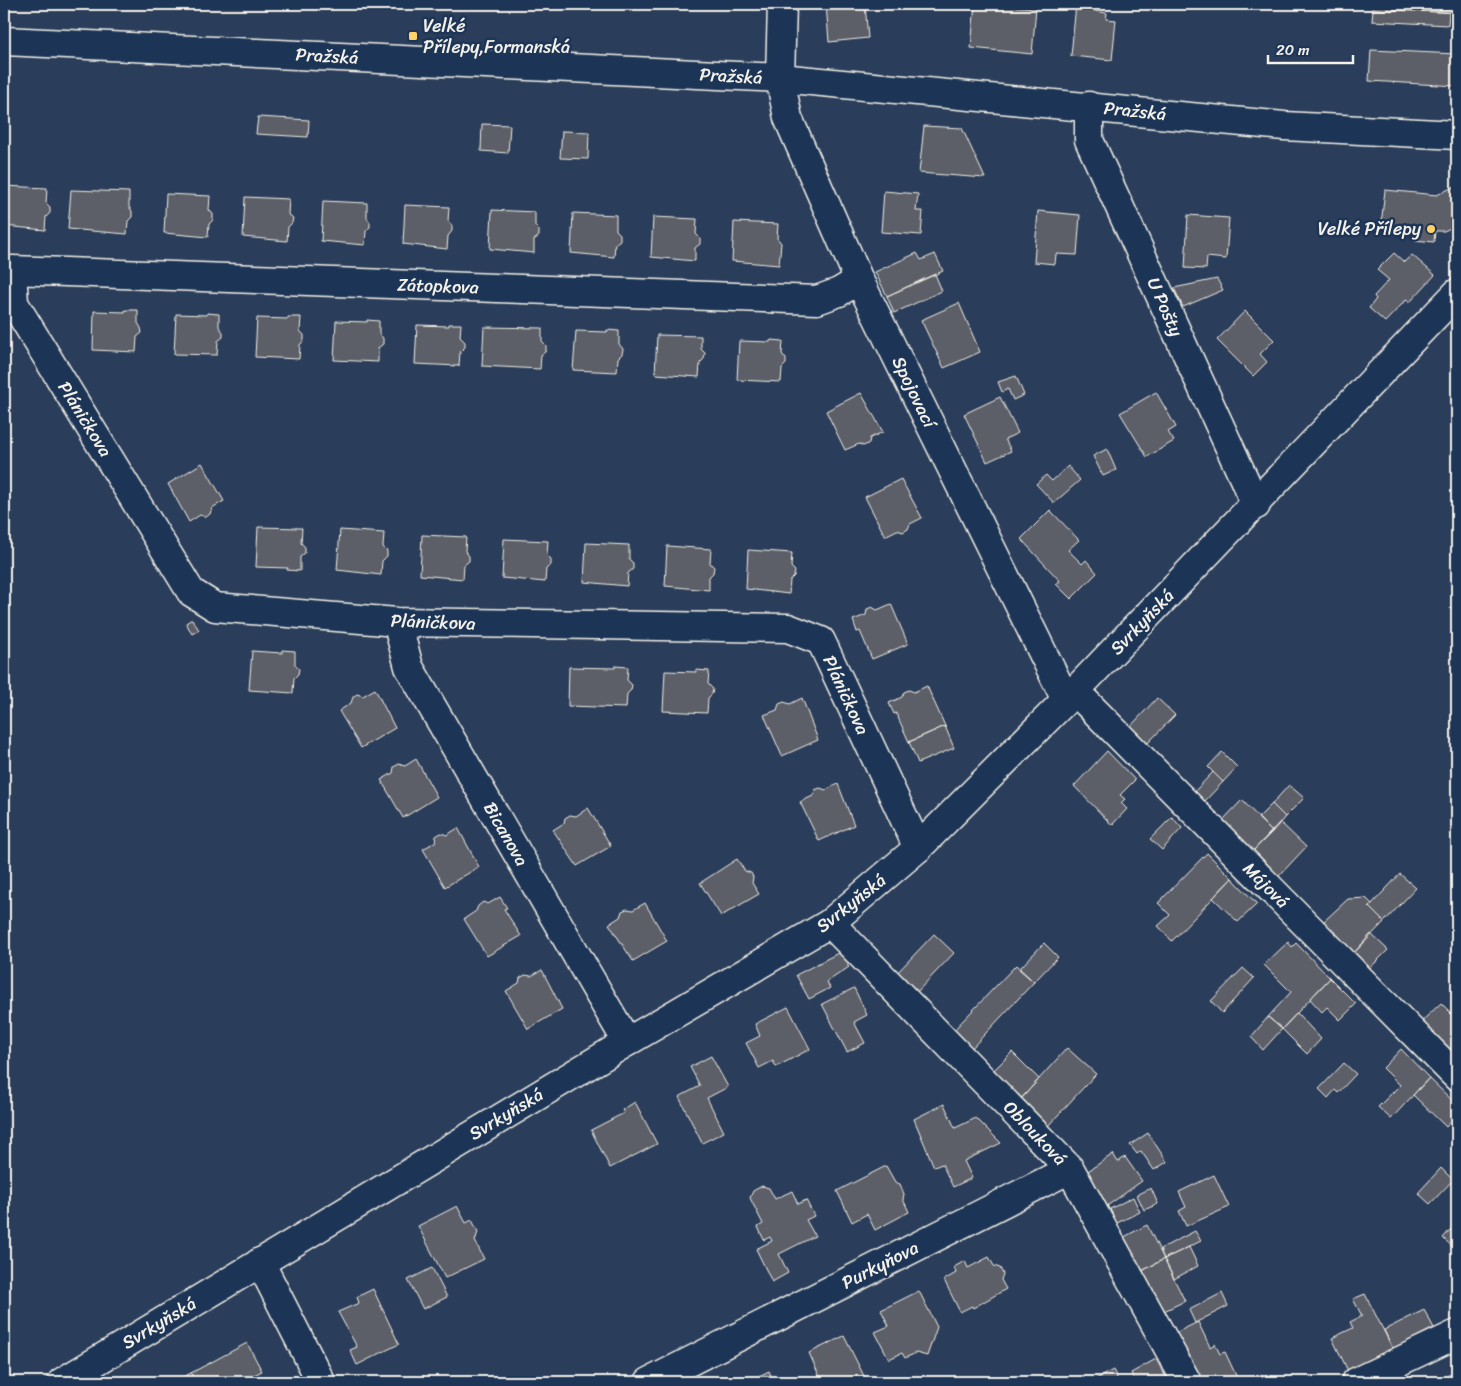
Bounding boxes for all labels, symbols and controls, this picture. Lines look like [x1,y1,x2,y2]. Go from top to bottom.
place label: Velké Přílepy,Formanská [423,10,570,63]
marker: Velké Přílepy,Formanská [407,30,419,42]
scale bar [1268,32,1354,64]
text: 20 m [1276,37,1310,63]
street label: Pražská [295,38,359,74]
street label: Pražská [699,58,763,94]
street label: Pražská [1102,92,1168,130]
place label: Velké Přílepy [1318,213,1422,245]
marker: Velké Přílepy [1425,223,1437,235]
street label: Zátopkova [397,269,479,303]
street label: U Pošty [1138,272,1193,342]
street label: Spojovací [883,351,946,435]
street label: Pláničkova [49,375,121,463]
street label: Svrkyňská [1102,581,1182,663]
street label: Pláničkova [390,605,476,639]
street label: Pláničkova [814,650,878,740]
street label: Bicanova [475,796,537,872]
street label: Májová [1235,854,1297,916]
street label: Svrkyňská [809,865,893,941]
street label: Svrkyňská [462,1079,550,1149]
street label: Oblouková [995,1093,1075,1173]
street label: Purkyňova [836,1232,924,1298]
street label: Svrkyňská [115,1288,203,1358]

